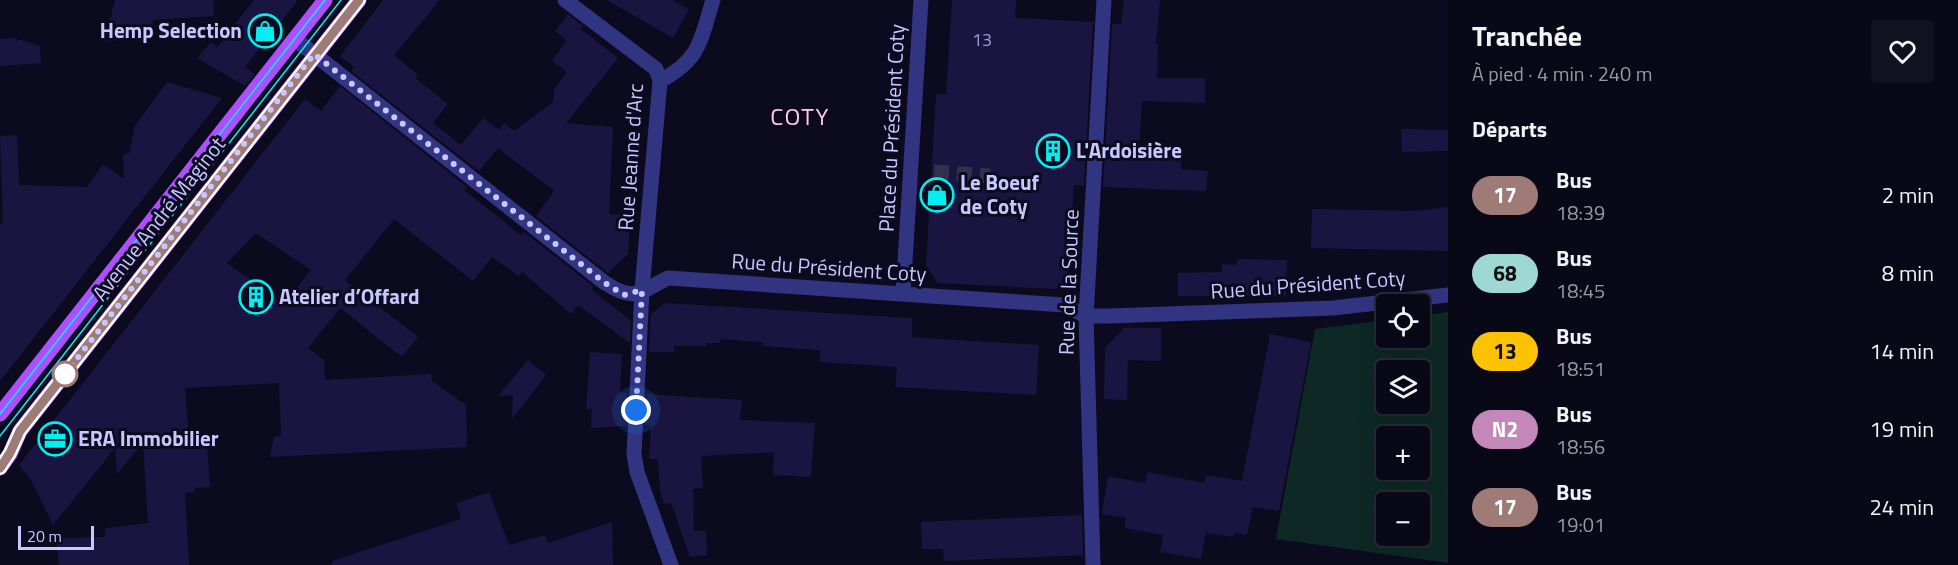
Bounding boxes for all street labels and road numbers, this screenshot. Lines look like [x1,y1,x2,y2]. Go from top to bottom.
street label: Place du Président Coty [870,23,912,233]
street label: Rue Jeanne d'Arc [609,82,651,232]
street label: Avenue André Maginot [84,129,233,307]
street label: Rue de la Source [1049,209,1087,355]
street label: Rue du Président Coty [731,244,928,290]
street label: Rue du Président Coty [1209,261,1406,307]

